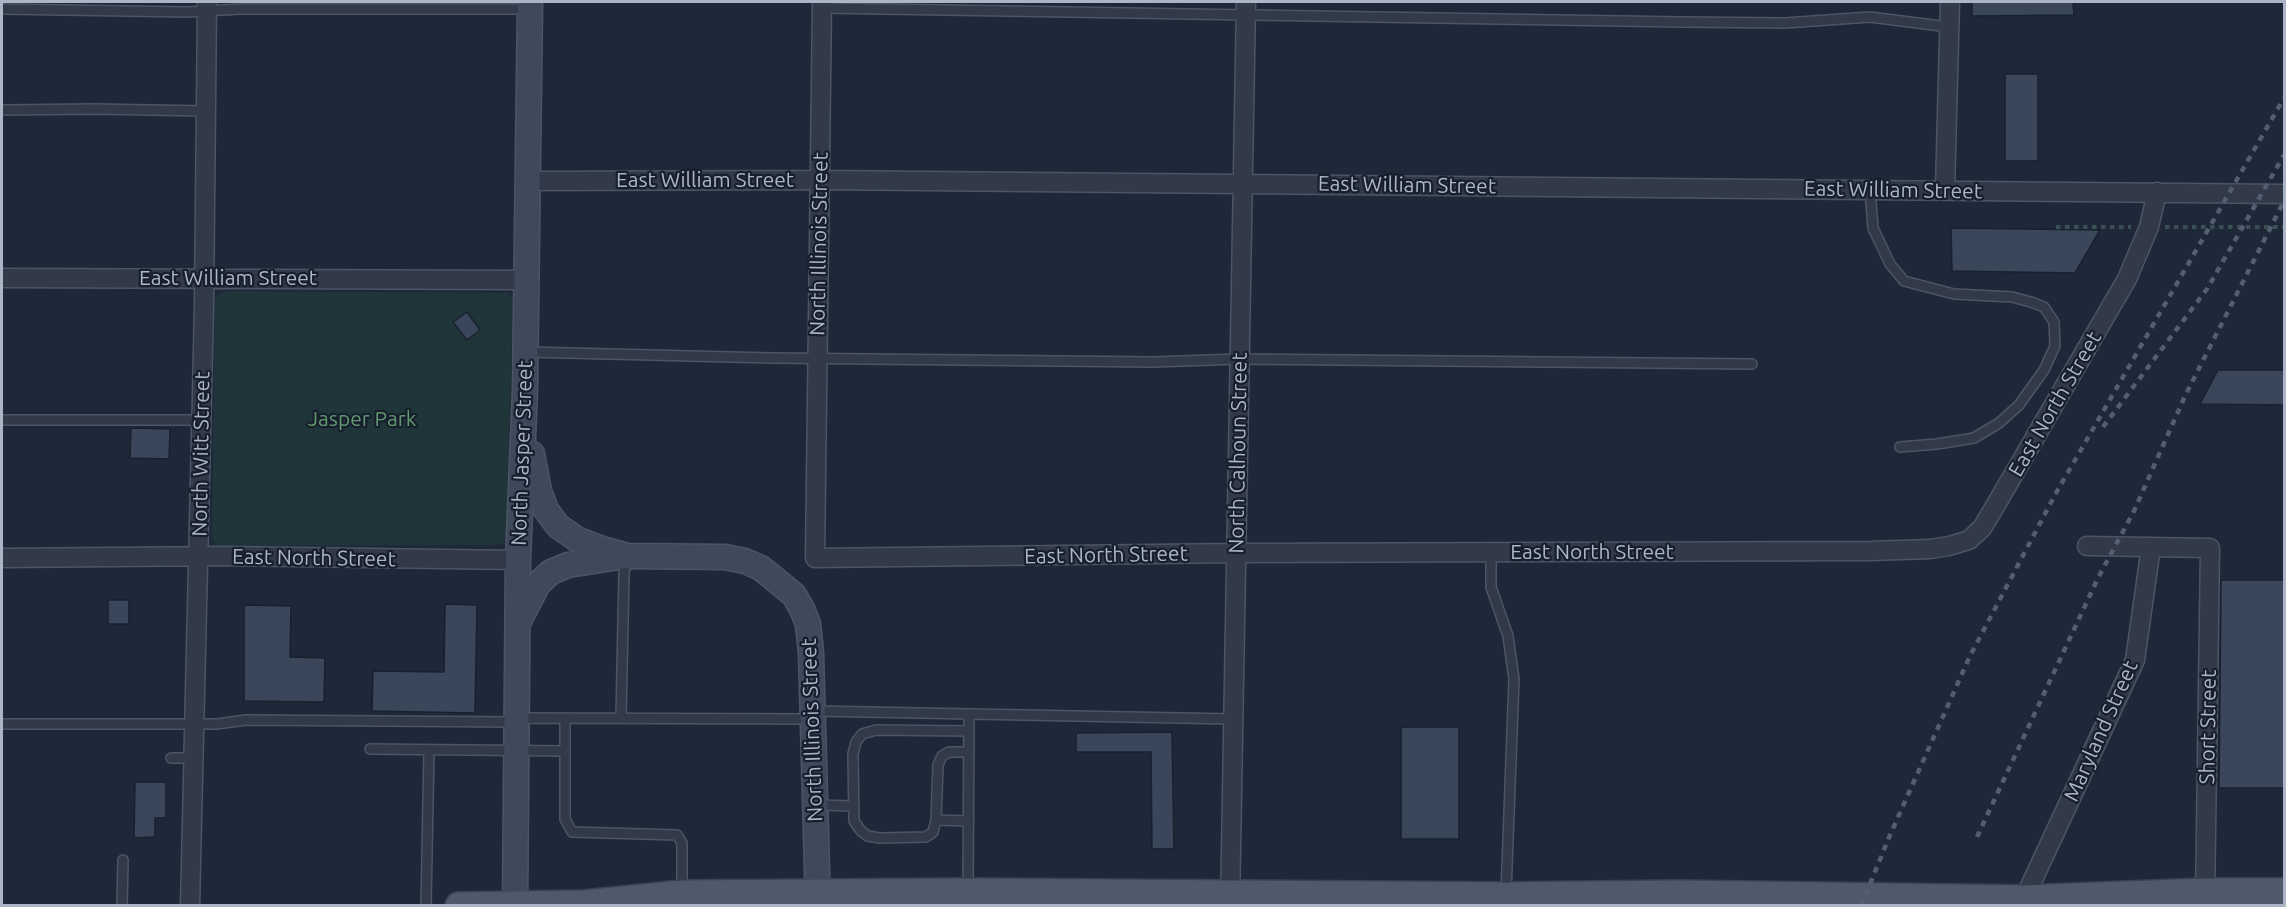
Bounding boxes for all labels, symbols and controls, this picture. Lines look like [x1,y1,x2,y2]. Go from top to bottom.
street label: North Illinois Street [805,152,833,336]
street label: East William Street [616,167,794,193]
street label: East William Street [1318,171,1496,199]
street label: East William Street [1804,176,1982,204]
street label: East William Street [139,265,317,291]
street label: East North Street [2003,327,2107,481]
street label: North Calhoun Street [1224,352,1252,554]
street label: North Jasper Street [506,360,538,546]
street label: North Witt Street [187,371,215,537]
park label: Jasper Park [308,406,416,432]
street label: East North Street [1510,539,1674,565]
street label: East North Street [1024,541,1188,569]
street label: East North Street [232,544,396,572]
street label: North Illinois Street [796,638,828,822]
street label: Maryland Street [2059,657,2143,805]
street label: Short Street [2194,669,2222,785]

